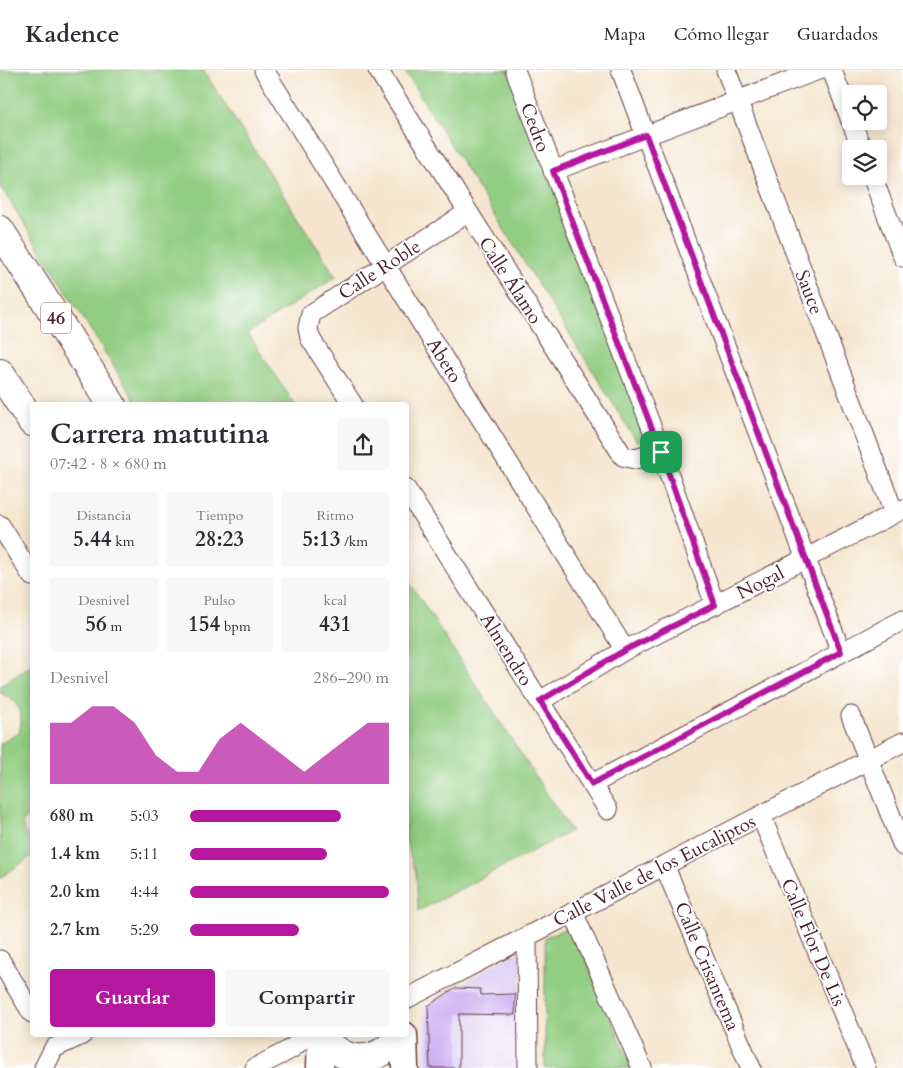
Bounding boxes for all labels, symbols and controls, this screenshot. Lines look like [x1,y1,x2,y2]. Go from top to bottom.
text: Kadence [25,18,120,51]
text: Mapa [604,22,646,47]
text: Cómo llegar [674,22,769,47]
text: Guardados [797,22,878,47]
map controls [842,85,887,185]
button: locate [842,85,887,130]
street label: Cedro [514,99,556,156]
button: layers [842,140,887,185]
street label: Calle Álamo [472,232,548,329]
street label: Calle Roble [333,234,426,306]
street label: Sauce [789,266,829,318]
road number: 46 [41,302,71,334]
street label: Abeto [420,333,468,388]
text: Carrera matutina [50,415,269,453]
button: share [337,419,389,471]
pin [640,431,682,473]
icon: arrive [647,438,675,466]
text: 07:42 · 8 × 680 m [50,453,167,475]
text: Distancia [76,506,131,525]
text: Tiempo [196,506,243,525]
text: Ritmo [316,506,354,525]
text: 5.44 [73,525,111,554]
text: 28:23 [195,525,244,554]
text: 5:13 [302,525,341,554]
text: km [111,532,135,551]
text: /km [341,532,368,551]
street label: Nogal [732,560,789,606]
text: Desnivel [78,591,129,610]
text: Pulso [204,591,235,610]
text: kcal [323,591,347,610]
street label: Almendro [474,608,539,691]
text: 56 [85,610,107,639]
text: 154 [188,610,220,639]
text: 431 [319,610,351,639]
text: m [107,617,122,636]
text: bpm [220,617,251,636]
text: Desnivel [50,667,109,689]
text: 286–290 m [313,667,389,689]
text: 680 m [50,805,94,827]
text: 5:03 [130,805,159,827]
street label: Calle Valle de los Eucaliptos [549,808,760,933]
text: 1.4 km [50,843,100,865]
text: 5:11 [130,843,159,865]
street label: Calle Flor De Lis [774,875,852,1010]
text: 2.0 km [50,881,100,903]
text: 4:44 [130,881,159,903]
street label: Calle Crisantema [668,898,746,1035]
text: 2.7 km [50,919,100,941]
text: 5:29 [130,919,159,941]
button: Guardar [50,969,215,1027]
button: Compartir [225,969,389,1027]

